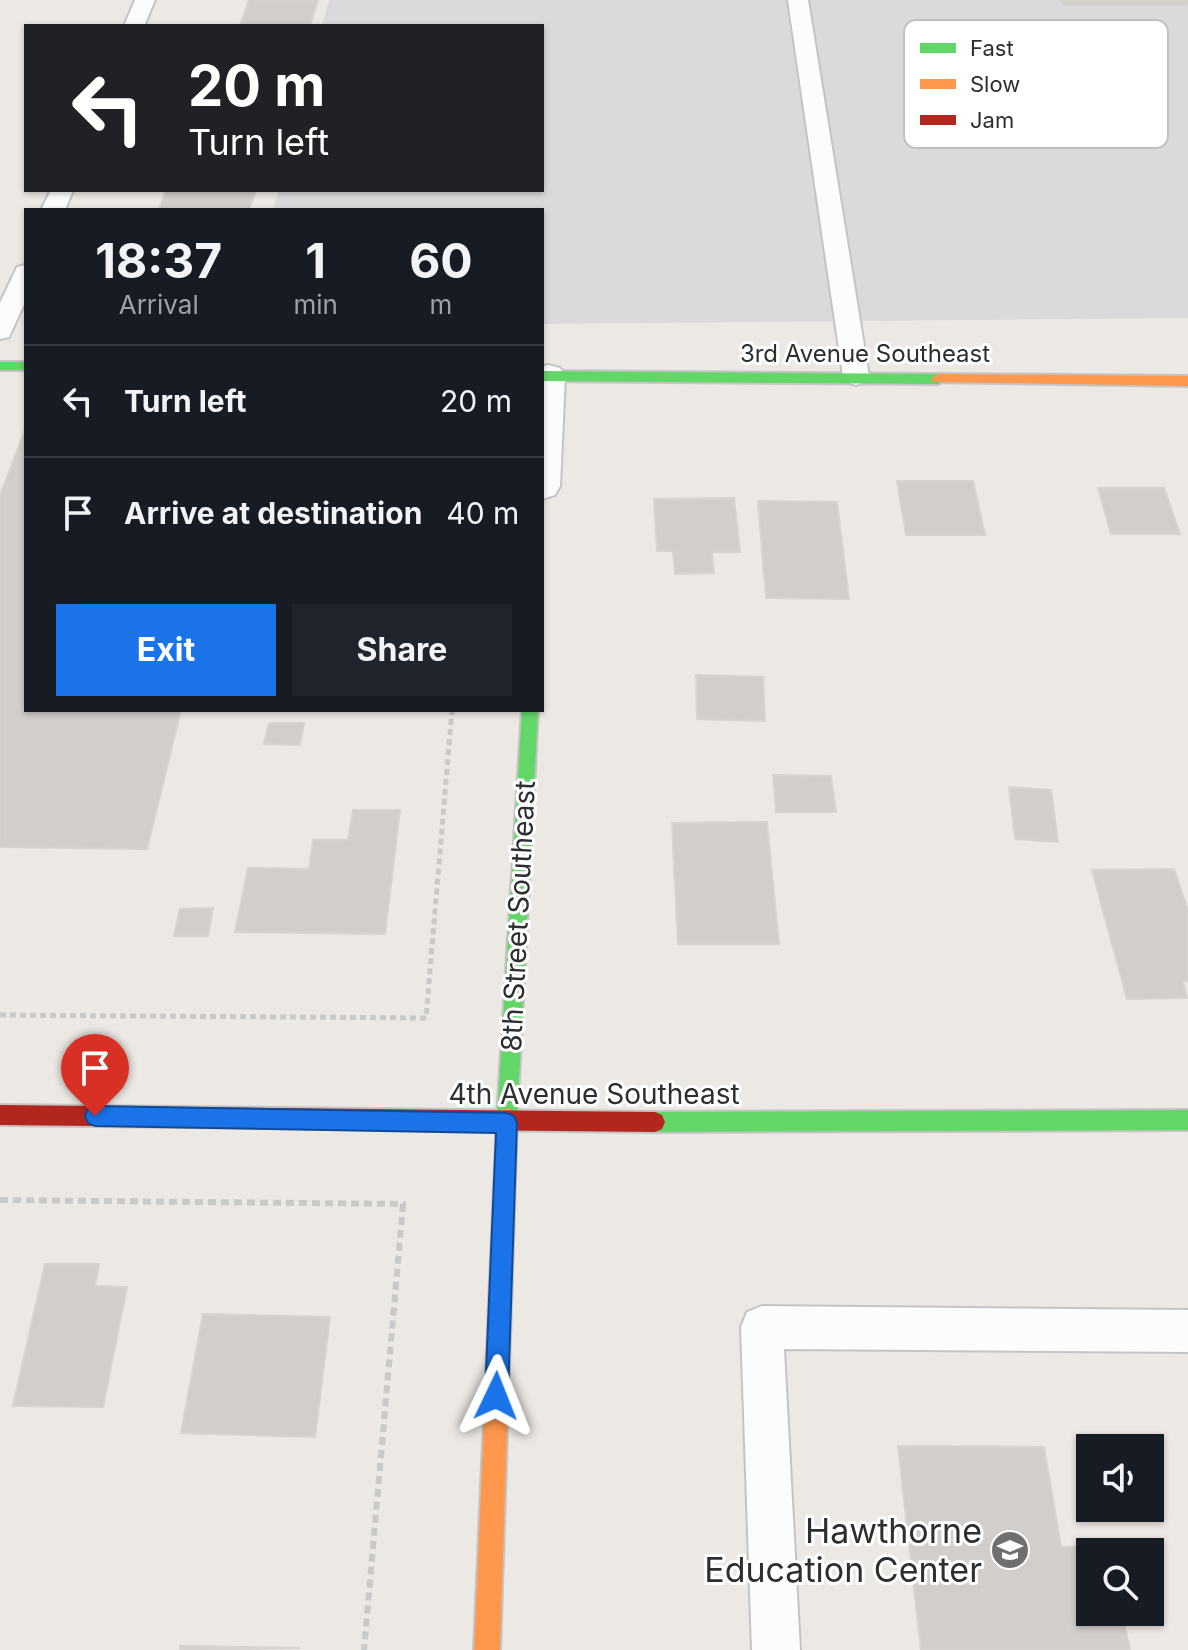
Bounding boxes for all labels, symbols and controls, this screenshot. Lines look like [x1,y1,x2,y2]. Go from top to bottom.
legend [904,20,1168,148]
text: Fast [970,35,1014,61]
text: 20 m [188,52,325,120]
icon: left [56,56,160,160]
text: Slow [970,71,1020,97]
text: Jam [970,107,1014,133]
text: Turn left [188,120,329,164]
text: 18:37 [95,231,222,290]
text: 1 [305,231,326,290]
text: 60 [409,231,473,290]
text: Arrival [119,289,199,320]
text: min [293,289,338,320]
text: m [430,289,452,320]
street label: 3rd Avenue Southeast [740,339,990,368]
icon: left [56,379,100,423]
text: Turn left [124,383,246,419]
text: 20 m [440,383,512,419]
icon: arrive [56,491,100,535]
text: Arrive at destination [124,495,422,531]
text: 40 m [446,495,519,531]
button: Exit [56,604,276,696]
button: Share [292,604,512,696]
street label: 8th Street Southeast [494,780,542,1052]
pin [61,1034,129,1116]
icon: arrive [73,1046,117,1090]
street label: 4th Avenue Southeast [448,1077,740,1111]
position arrow [454,1354,538,1438]
map controls [1076,1434,1164,1626]
button: sound [1076,1434,1164,1522]
place label: Hawthorne Education Center [704,1510,982,1590]
school or university icon: Hawthorne Education Center [989,1529,1031,1571]
button: search [1076,1538,1164,1626]

